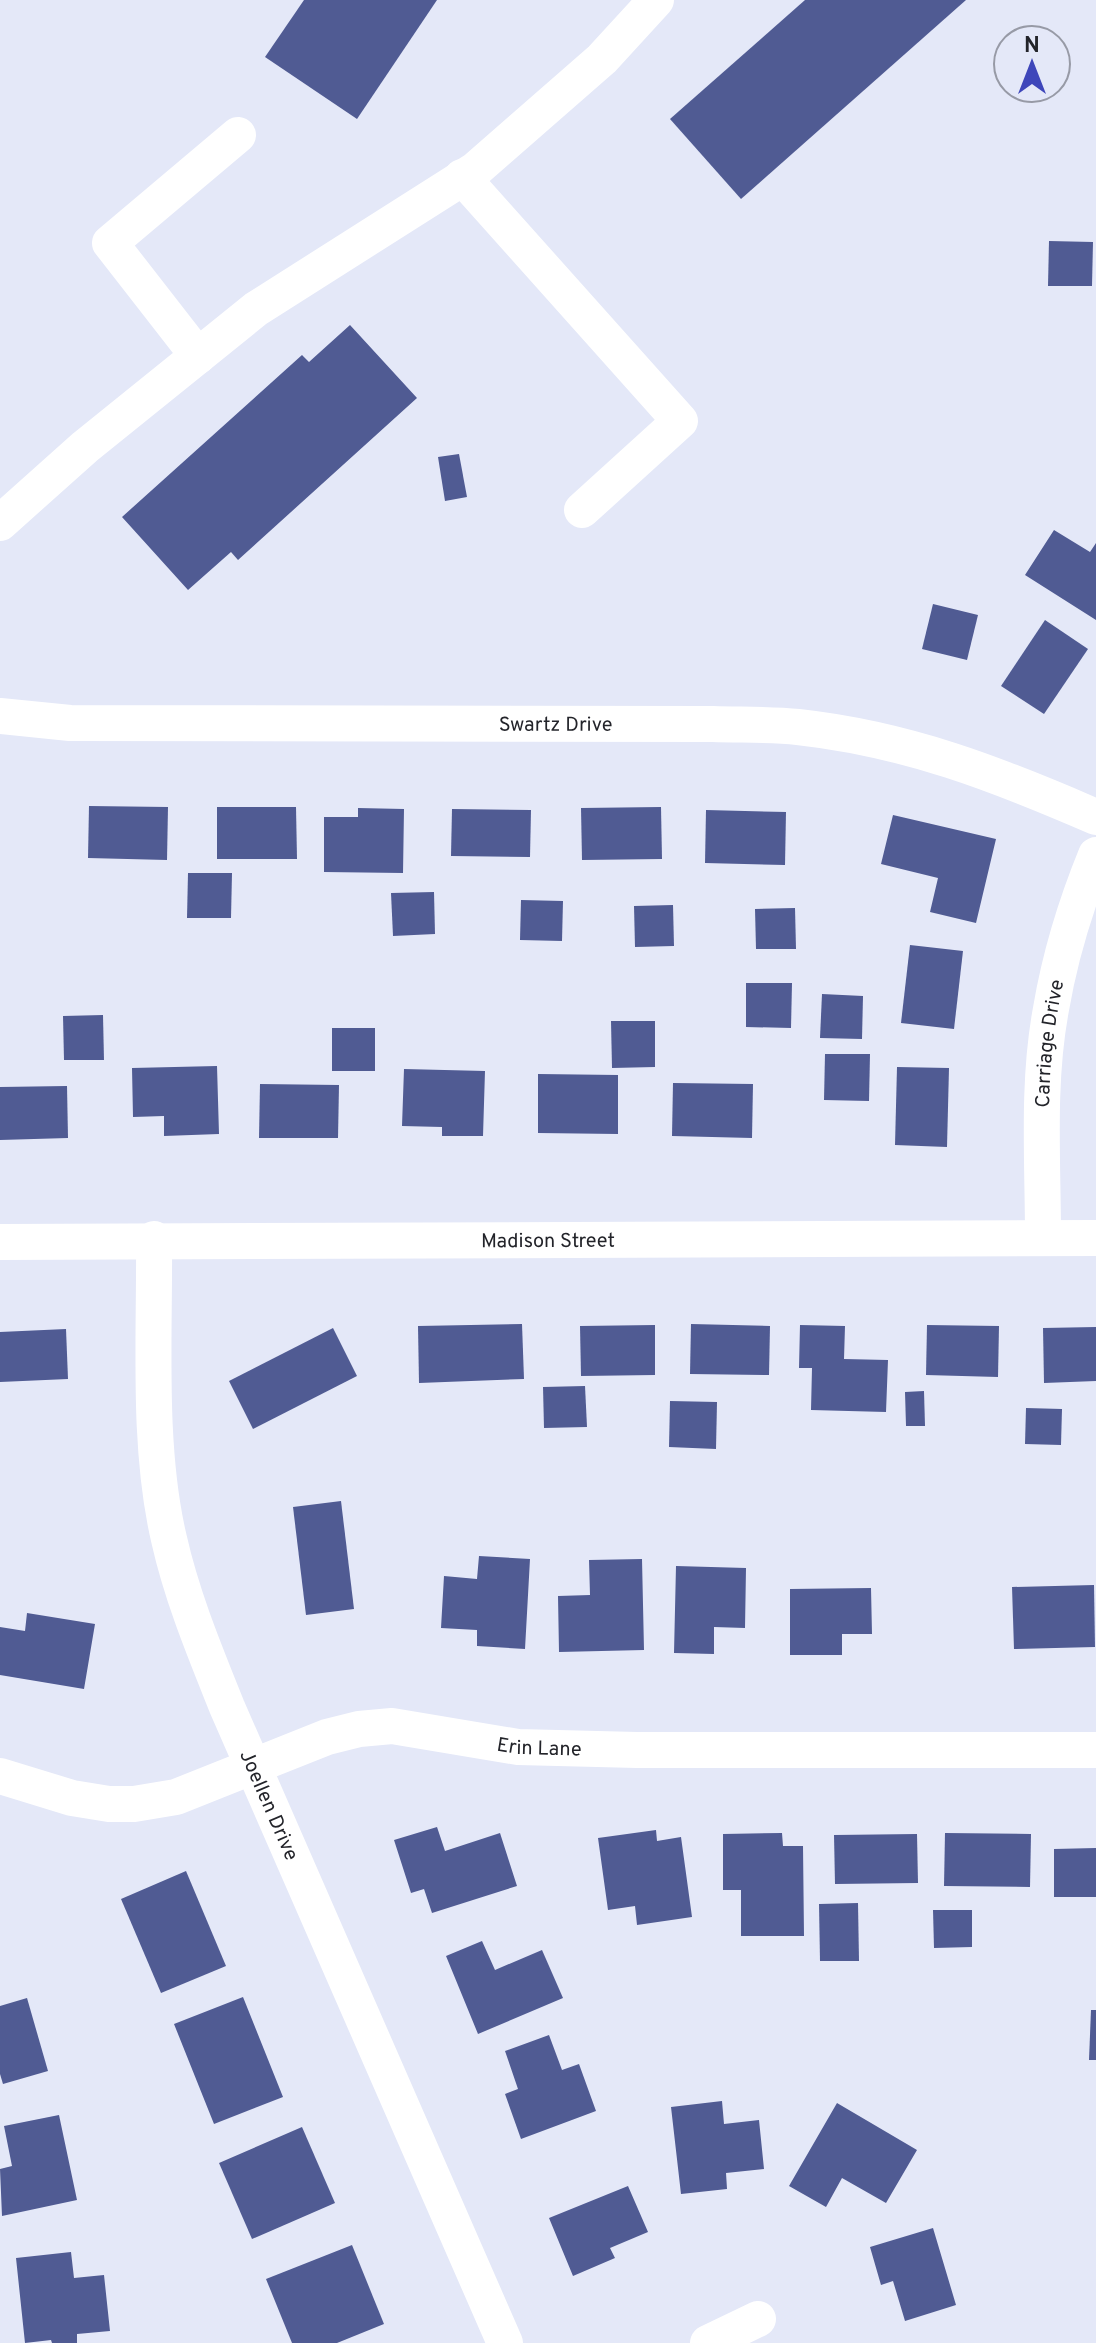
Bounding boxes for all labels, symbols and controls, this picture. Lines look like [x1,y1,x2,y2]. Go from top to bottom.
north arrow [992,24,1072,104]
text: N [1024,33,1040,60]
street label: Swartz Drive [499,713,613,739]
street label: Carriage Drive [1031,977,1071,1108]
street label: Madison Street [481,1229,615,1255]
street label: Erin Lane [495,1733,582,1764]
street label: Joellen Drive [232,1747,304,1865]

